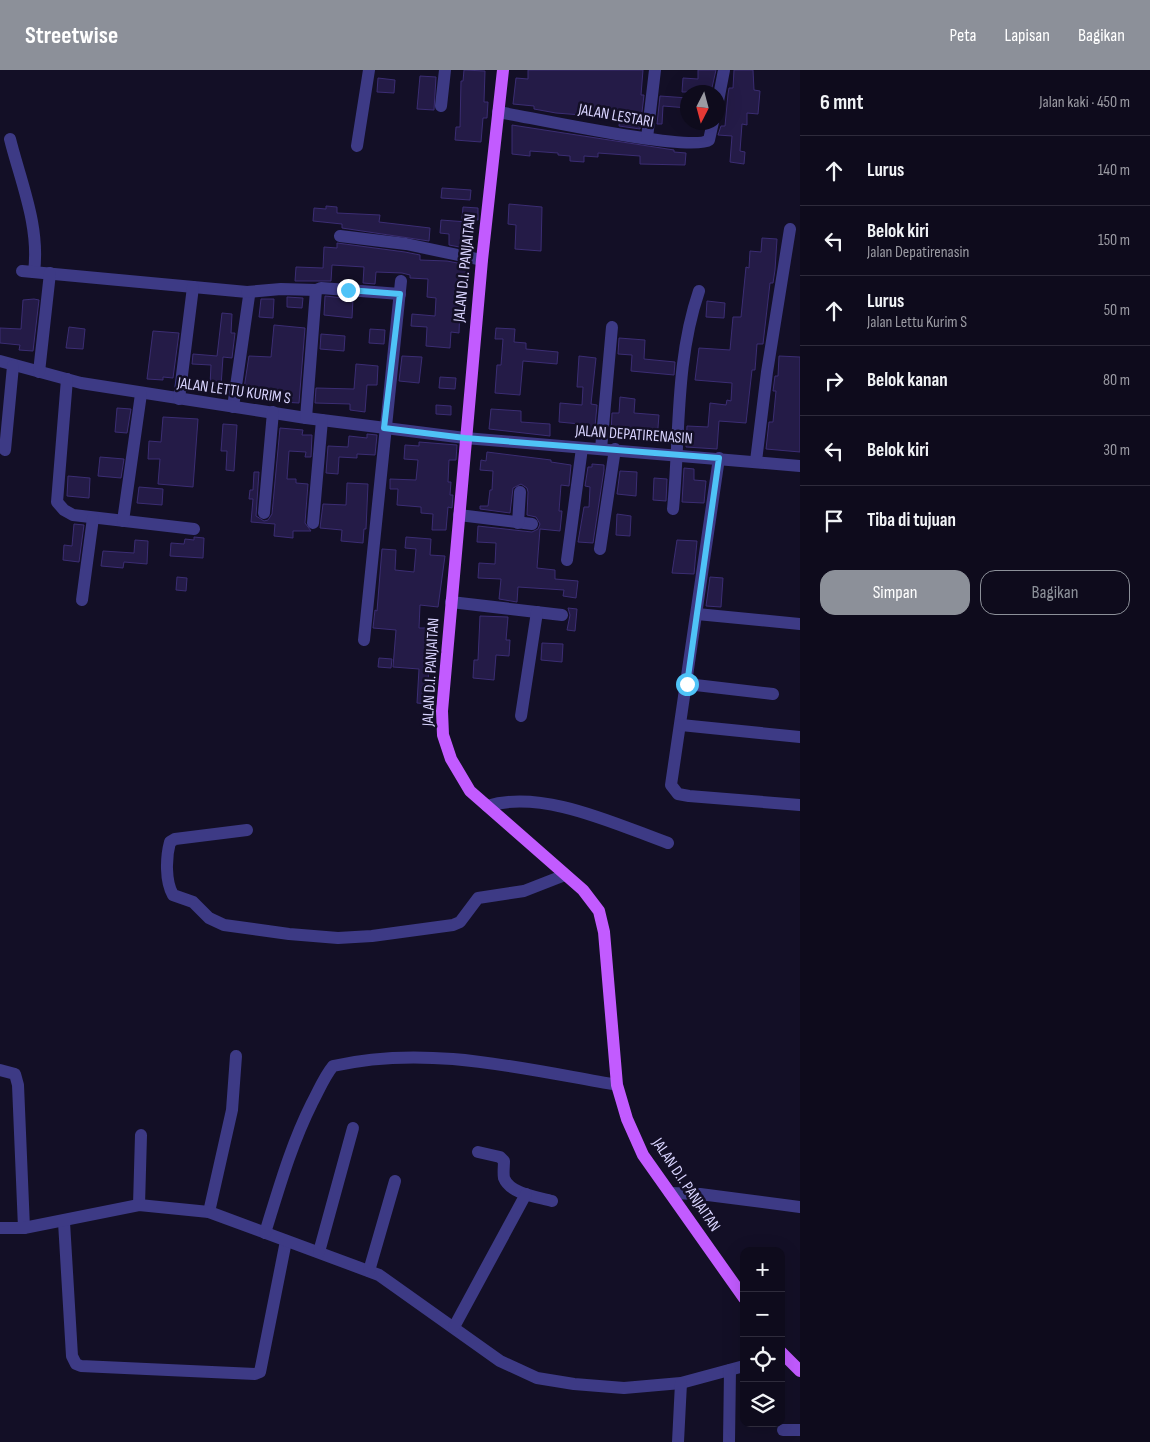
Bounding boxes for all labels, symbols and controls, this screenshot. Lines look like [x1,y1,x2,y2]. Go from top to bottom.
text: Streetwise [25,21,118,50]
text: Peta [949,25,977,46]
text: Lapisan [1005,25,1050,46]
text: Bagikan [1078,25,1125,46]
north arrow [680,85,725,130]
text: 6 mnt [820,90,863,115]
text: Jalan kaki · 450 m [1039,93,1130,112]
street label: JALAN LESTARI [576,100,655,132]
icon: ahead [820,157,848,185]
text: Lurus [867,159,904,182]
text: 140 m [1098,161,1130,180]
street label: JALAN D.I. PANJAITAN [450,213,480,324]
text: Belok kiri [867,220,929,243]
icon: left [820,227,848,255]
text: 150 m [1098,231,1130,250]
text: Jalan Depatirenasin [867,243,969,262]
route end [337,279,360,302]
text: Lurus [867,290,904,313]
icon: ahead [820,297,848,325]
text: 50 m [1104,301,1130,320]
text: Jalan Lettu Kurim S [867,313,967,332]
icon: right [820,367,848,395]
text: Belok kanan [867,369,948,392]
text: 80 m [1103,371,1130,390]
street label: JALAN LETTU KURIM S [175,373,292,408]
street label: JALAN DEPATIRENASIN [574,421,693,449]
icon: left [820,437,848,465]
text: Belok kiri [867,439,929,462]
text: 30 m [1103,441,1130,460]
icon: arrive [820,507,848,535]
text: Tiba di tujuan [867,509,956,532]
button: Simpan [820,570,970,615]
button: Bagikan [980,570,1130,615]
street label: JALAN D.I. PANJAITAN [419,617,443,728]
route start [676,673,699,696]
street label: JALAN D.I. PANJAITAN [647,1134,724,1235]
map controls [740,1247,785,1427]
button: + [740,1247,785,1292]
button: − [740,1292,785,1337]
button: locate [740,1337,785,1382]
button: layers [740,1382,785,1427]

